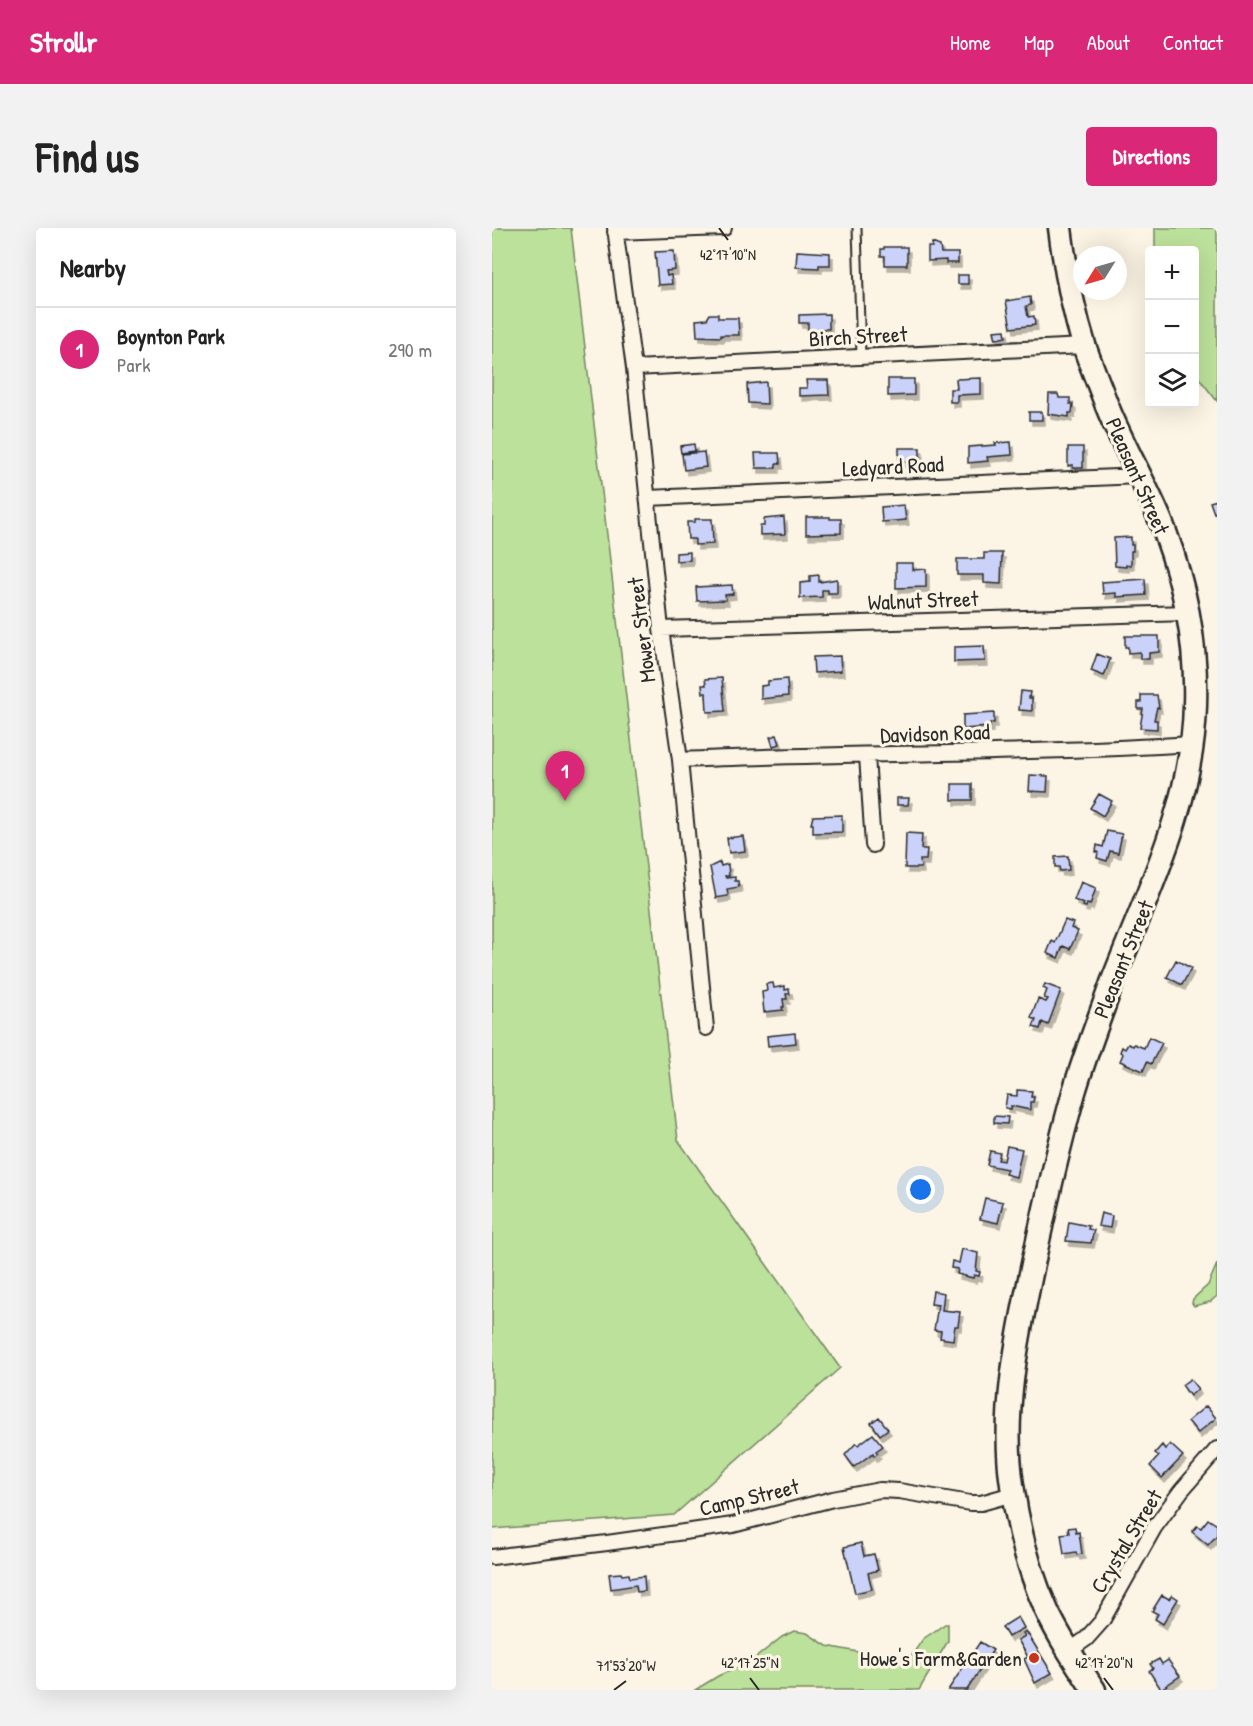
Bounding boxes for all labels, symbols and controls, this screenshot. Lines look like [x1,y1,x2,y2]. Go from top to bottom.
text: Strollr [30,23,97,61]
text: Home [950,28,991,57]
text: Map [1024,28,1054,57]
text: About [1087,28,1130,57]
text: Contact [1163,28,1223,57]
button: Directions [1086,127,1217,186]
text: Find us [36,128,139,185]
text: 42°17'10"N [700,244,756,265]
north arrow [1073,246,1127,300]
map controls [1145,246,1199,408]
button: + [1145,246,1199,300]
text: Nearby [60,250,126,285]
button: − [1145,300,1199,354]
street label: Birch Street [808,318,908,354]
text: Boynton Park [117,321,225,351]
text: 1 [76,336,83,363]
text: 290 m [388,336,432,363]
text: Park [117,351,150,378]
button: layers [1145,354,1199,408]
street label: Pleasant Street [1099,413,1177,539]
street label: Ledyard Road [841,448,945,484]
street label: Mower Street [620,575,662,684]
street label: Walnut Street [867,583,979,617]
street label: Davidson Road [880,716,991,750]
pin: 1 [546,752,584,801]
street label: Pleasant Street [1086,895,1160,1022]
your location [906,1175,935,1204]
street label: Camp Street [696,1471,802,1523]
street label: Crystal Street [1083,1483,1169,1599]
place label: Howe's Farm&Garden [860,1643,1022,1673]
marker: Howe's Farm&Garden [1027,1651,1041,1665]
text: 42°17'25"N [721,1652,779,1673]
text: 42°17'20"N [1075,1652,1133,1673]
text: 71°53'20"W [596,1655,656,1676]

